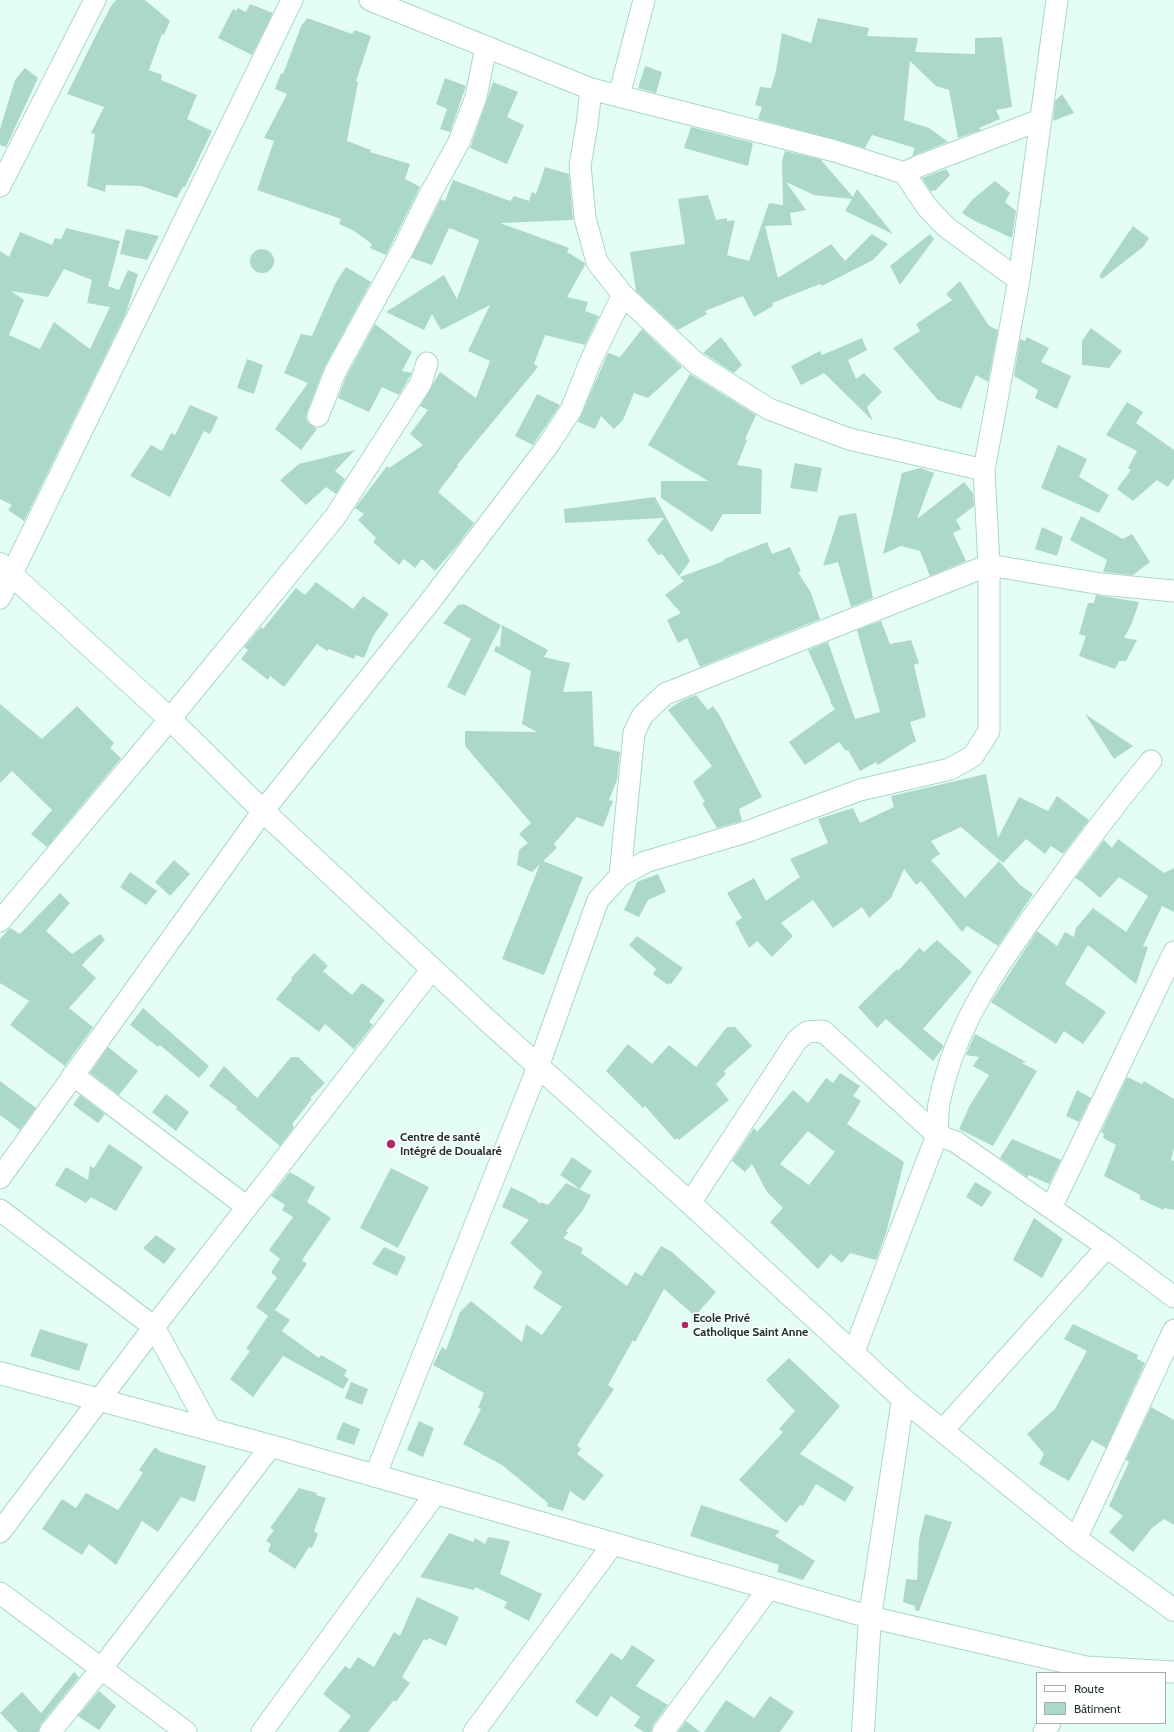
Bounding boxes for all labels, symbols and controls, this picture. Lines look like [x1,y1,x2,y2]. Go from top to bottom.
place label: Centre de santé Intégré de Doualaré [400,1130,502,1158]
marker: Centre de santé Intégré de Doualaré [385,1138,397,1150]
place label: Ecole Privé Catholique Saint Anne [693,1311,808,1339]
marker: Ecole Privé Catholique Saint Anne [680,1320,690,1330]
legend [1036,1672,1166,1724]
text: Route [1074,1681,1104,1696]
text: Bâtiment [1074,1701,1121,1716]

